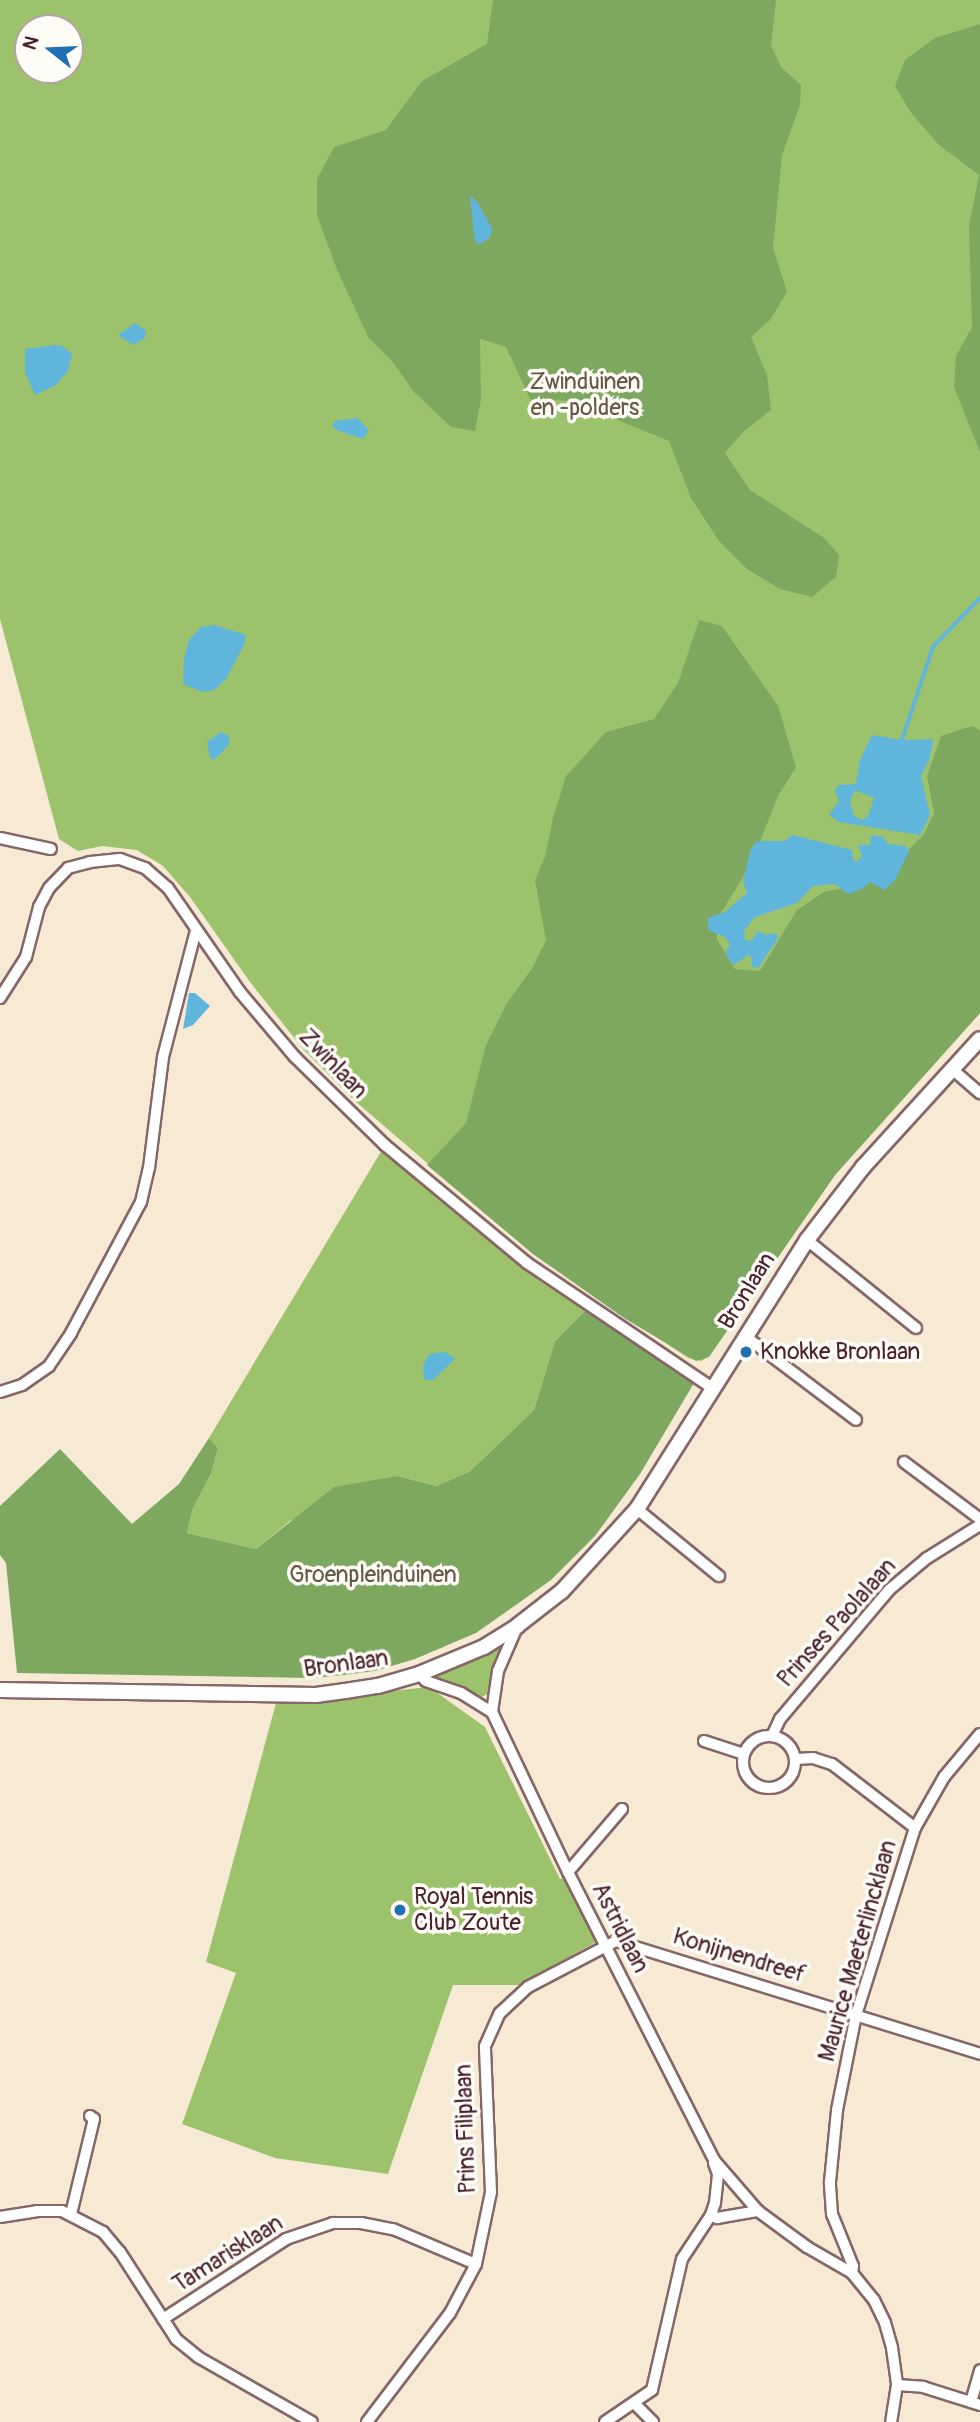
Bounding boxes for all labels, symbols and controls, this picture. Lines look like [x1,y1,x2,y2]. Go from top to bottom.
north arrow [14,14,84,84]
text: N [18,33,44,53]
park label: Zwinduinen en -polders [529,368,641,422]
street label: Zwinlaan [293,1023,373,1105]
street label: Bronlaan [713,1248,781,1334]
place label: Knokke Bronlaan [760,1338,920,1366]
marker: Knokke Bronlaan [738,1344,754,1360]
street label: Prinses Paolalaan [772,1553,902,1693]
park label: Groenpleinduinen [289,1561,457,1589]
street label: Bronlaan [302,1644,390,1684]
street label: Maurice Maeterlincklaan [813,1837,903,2065]
street label: Astridlaan [586,1878,654,1978]
place label: Royal Tennis Club Zoute [414,1883,533,1937]
marker: Royal Tennis Club Zoute [392,1902,408,1918]
street label: Konijnendreef [670,1923,808,1989]
street label: Prins Filiplaan [450,2064,482,2194]
street label: Tamarisklaan [168,2209,288,2299]

